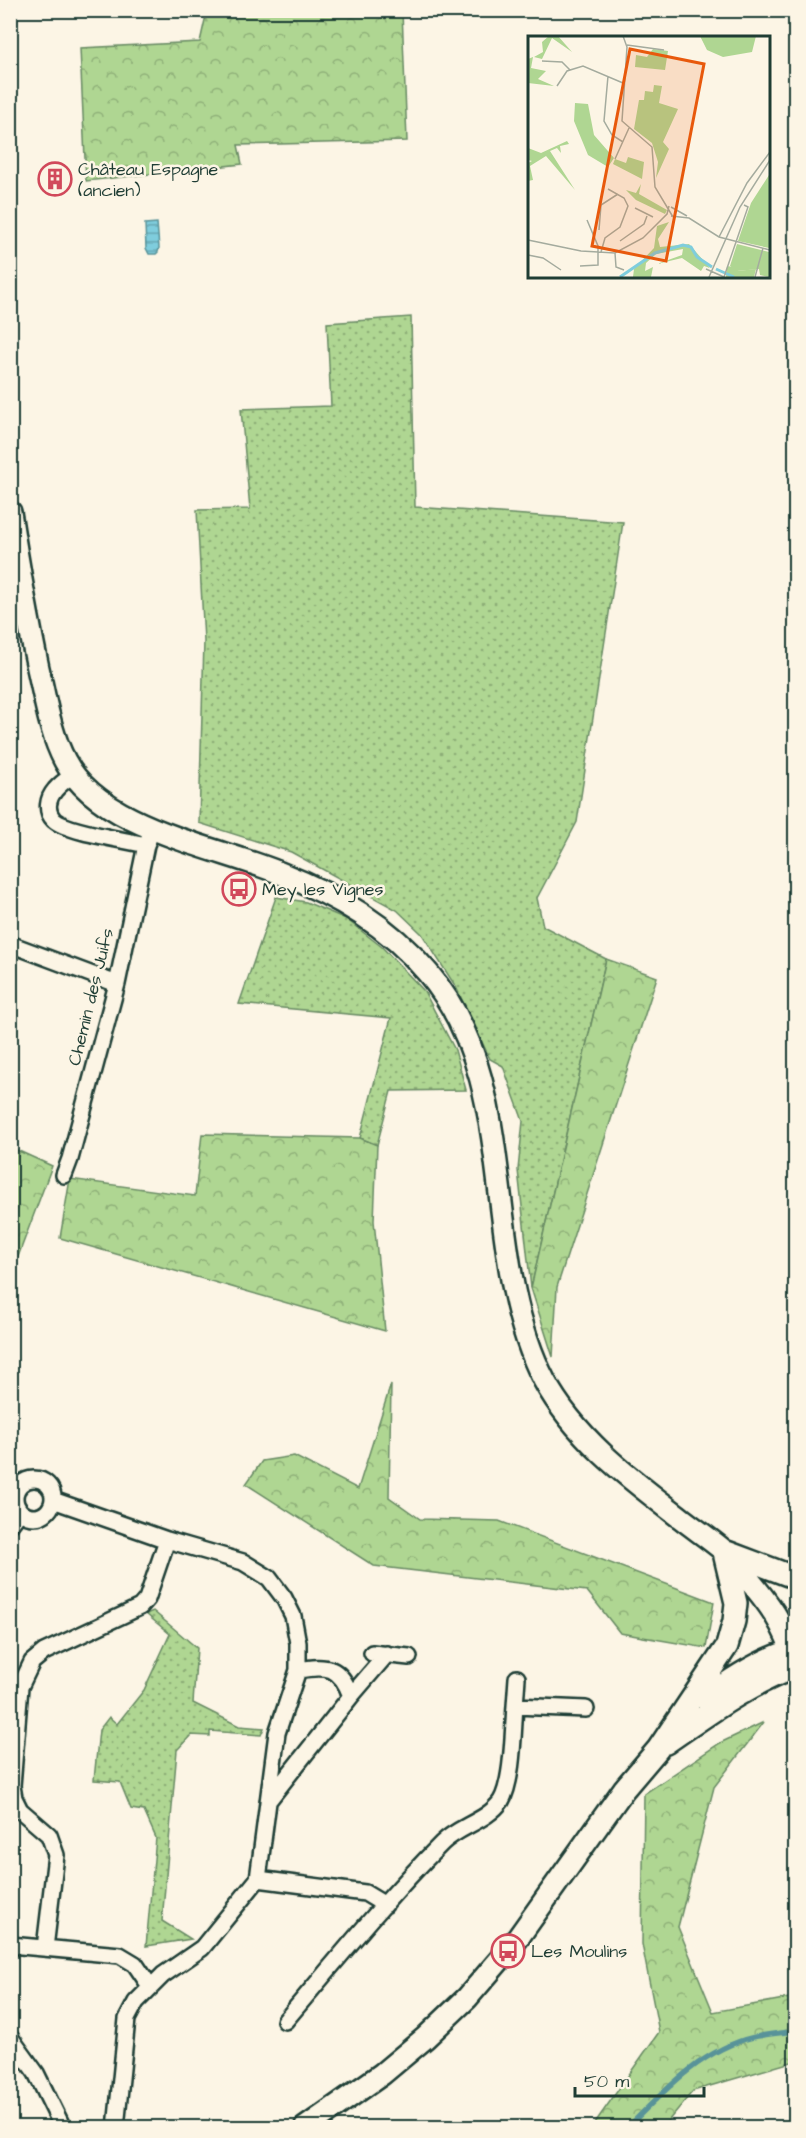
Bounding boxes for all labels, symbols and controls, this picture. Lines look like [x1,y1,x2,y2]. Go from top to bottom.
inset map [528,36,770,278]
place label: Château Espagne (ancien) [78,157,218,203]
building icon: Château Espagne (ancien) [37,161,73,197]
bus stop icon: Mey les Vignes [221,871,257,907]
place label: Mey les Vignes [262,877,384,903]
street label: Chemin des Juifs [62,926,120,1068]
bus stop icon: Les Moulins [490,1933,526,1969]
place label: Les Moulins [531,1939,627,1964]
scale bar [575,2060,704,2098]
text: 50 m [584,2069,629,2094]

